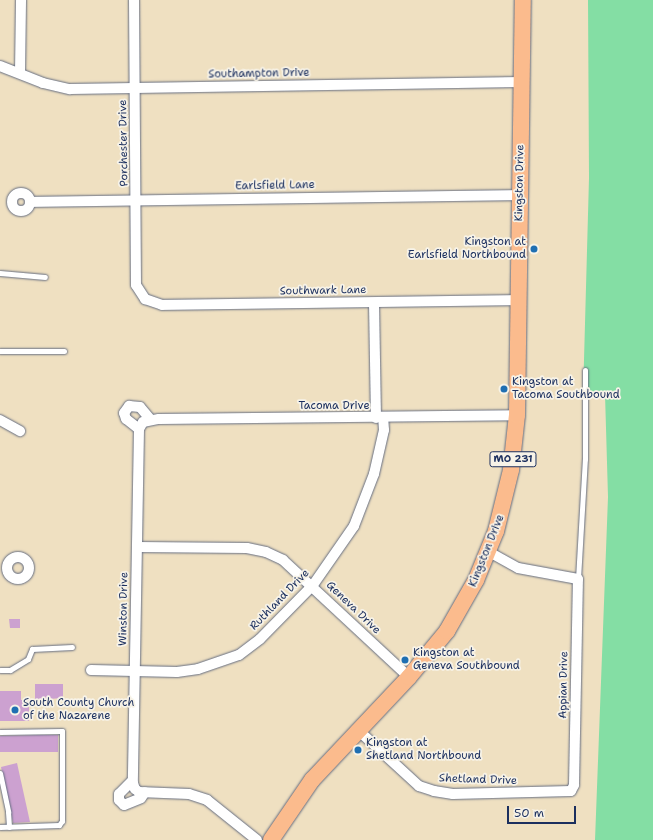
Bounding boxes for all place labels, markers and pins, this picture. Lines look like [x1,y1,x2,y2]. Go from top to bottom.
place label: Kingston at Earlsfield Northbound [408,236,526,262]
marker: Kingston at Earlsfield Northbound [529,244,539,254]
place label: Kingston at Tacoma Southbound [512,376,620,402]
marker: Kingston at Tacoma Southbound [499,384,509,394]
place label: Kingston at Geneva Southbound [413,647,520,673]
marker: Kingston at Geneva Southbound [400,655,410,665]
place label: South County Church of the Nazarene [23,697,134,723]
marker: South County Church of the Nazarene [10,705,20,715]
place label: Kingston at Shetland Northbound [366,737,481,763]
marker: Kingston at Shetland Northbound [353,745,363,755]

